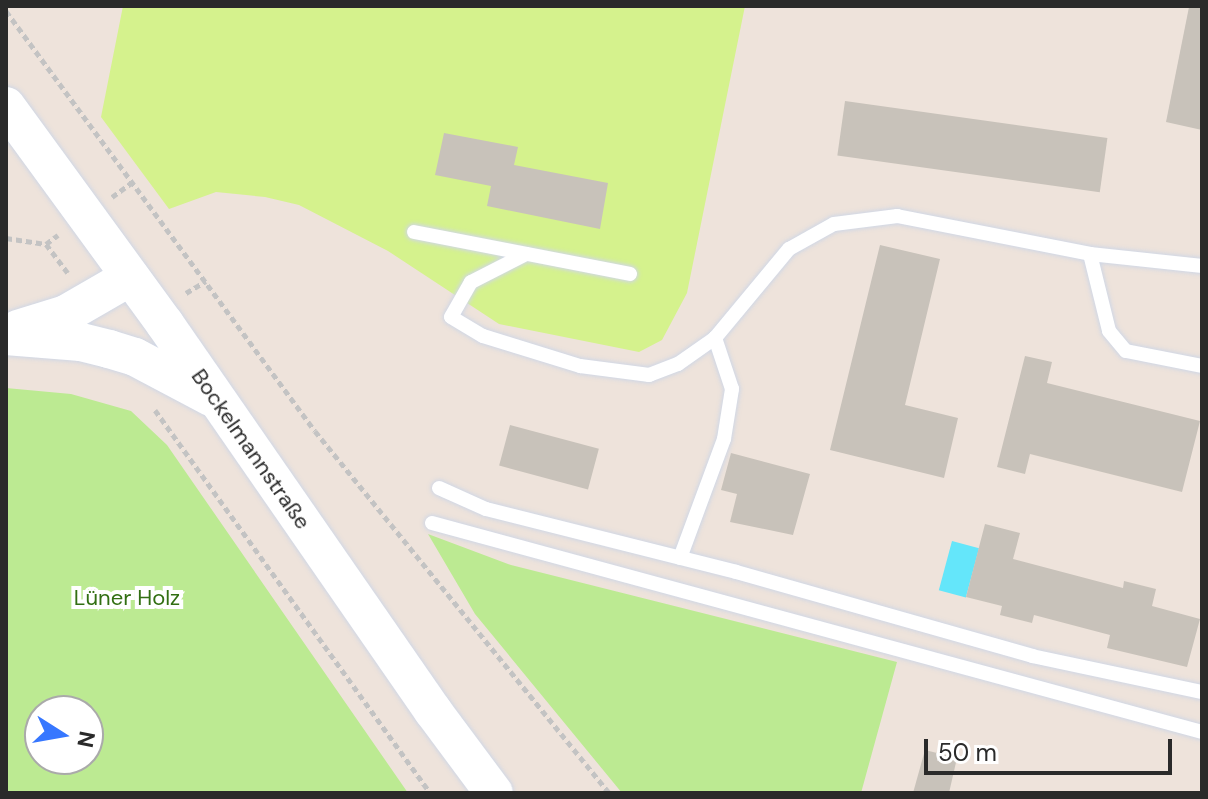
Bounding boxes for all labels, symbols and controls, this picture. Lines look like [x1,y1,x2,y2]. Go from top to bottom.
street label: Bockelmannstraße [186,364,316,534]
park label: Lüner Holz [74,585,180,611]
north arrow [24,695,104,775]
scale bar [928,723,1176,773]
text: N [70,729,102,750]
text: 50 m [938,737,997,768]

